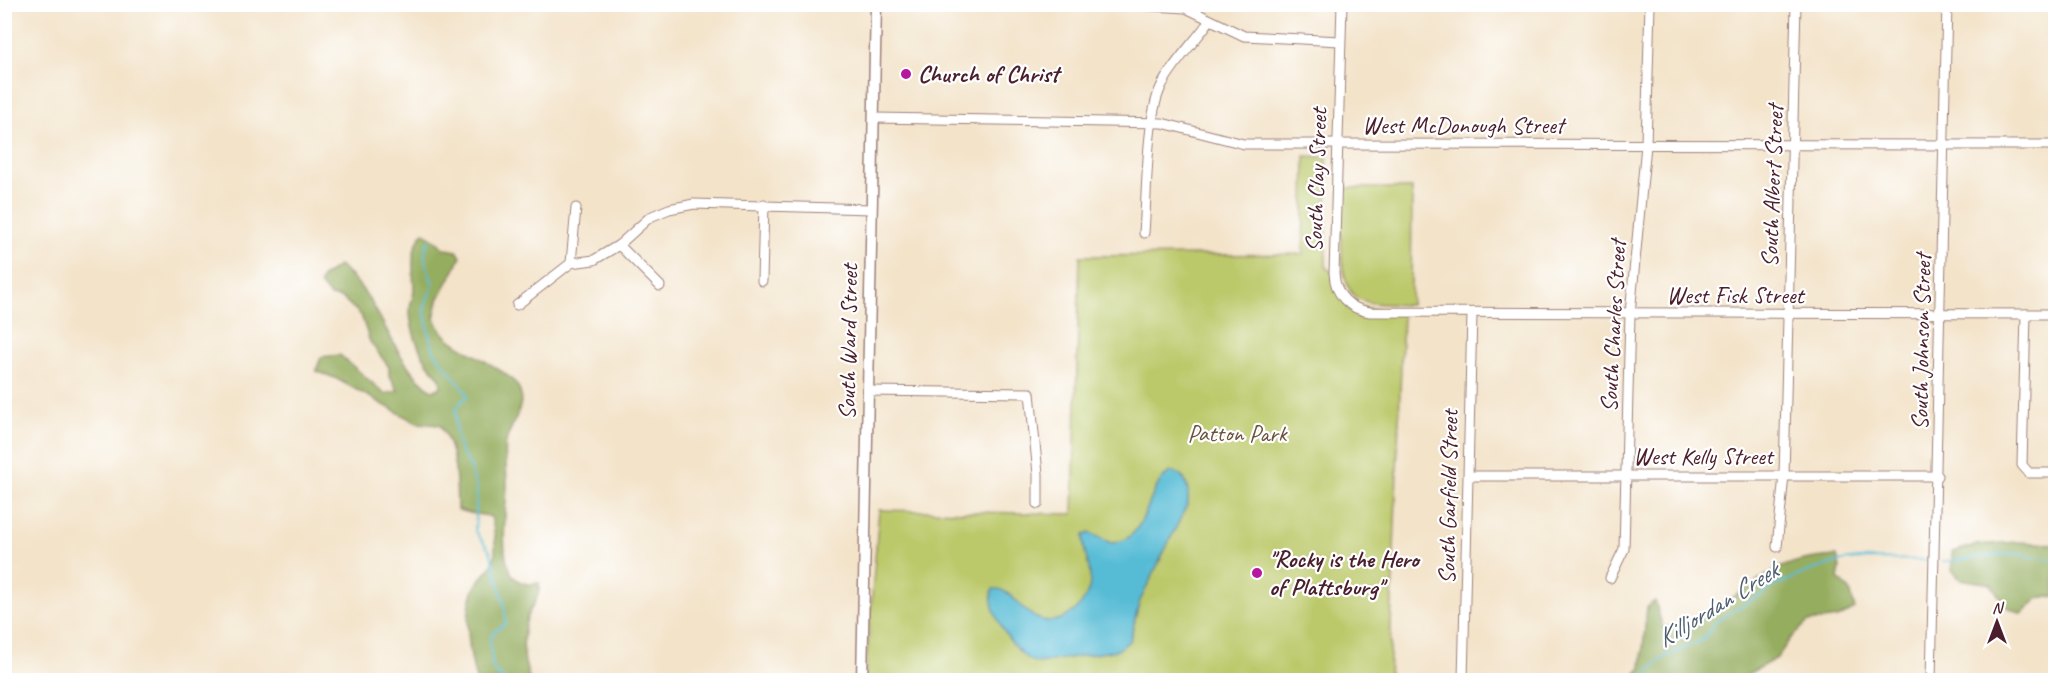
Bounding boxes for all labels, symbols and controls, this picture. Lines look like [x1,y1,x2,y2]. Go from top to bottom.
place label: Church of Christ [918,59,1063,89]
marker: Church of Christ [899,67,913,81]
street label: South Albert Street [1754,101,1790,268]
street label: South Clay Street [1298,105,1334,253]
street label: West McDonough Street [1362,110,1567,140]
street label: South Charles Street [1594,236,1633,413]
street label: South Johnson Street [1904,250,1938,430]
street label: South Ward Street [832,262,864,420]
street label: West Fisk Street [1667,280,1806,310]
street label: South Garfield Street [1431,408,1465,584]
park label: Patton Park [1187,418,1289,448]
street label: West Kelly Street [1633,441,1775,471]
place label: "Rocky is the Hero of Plattsburg" [1269,544,1421,602]
water label: Killjordan Creek [1650,552,1788,655]
marker: "Rocky is the Hero of Plattsburg" [1250,566,1264,580]
north arrow [1967,592,2027,652]
text: N [1992,598,2005,618]

